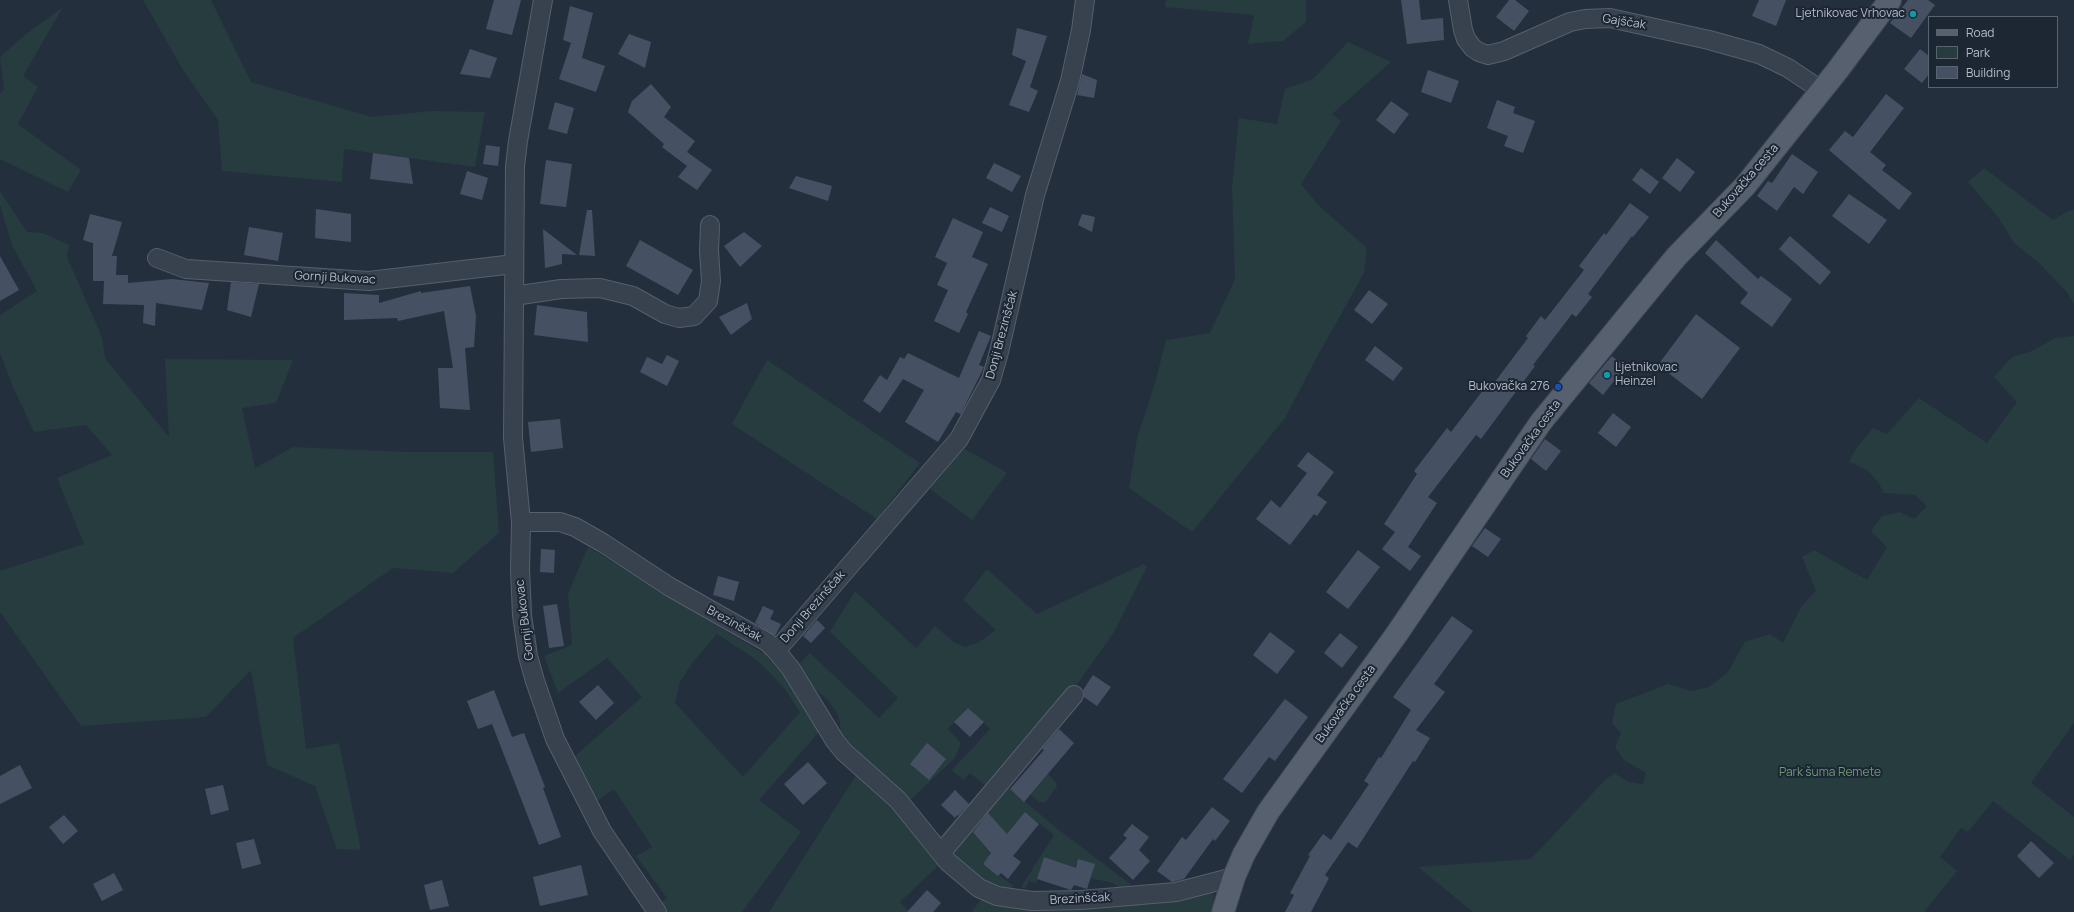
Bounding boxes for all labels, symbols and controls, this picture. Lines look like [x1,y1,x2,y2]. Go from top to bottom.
place label: Ljetnikovac Vrhovac [1795,7,1905,21]
marker: Ljetnikovac Vrhovac [1908,9,1918,19]
street label: Gajščak [1601,11,1647,33]
legend [1928,16,2058,88]
text: Road [1966,24,1994,41]
text: Park [1966,44,1990,61]
text: Building [1966,64,2010,81]
street label: Bukovačka cesta [1710,141,1782,221]
street label: Gornji Bukovac [294,269,376,287]
street label: Donji Brezinščak [983,289,1021,381]
place label: Ljetnikovac Heinzel [1615,361,1678,389]
marker: Ljetnikovac Heinzel [1602,370,1612,380]
place label: Bukovačka 276 [1468,380,1550,394]
marker: Bukovačka 276 [1553,382,1563,392]
street label: Bukovačka cesta [1498,397,1564,481]
street label: Donji Brezinščak [778,568,848,646]
street label: Gornji Bukovac [513,579,537,661]
street label: Brezinščak [704,603,764,645]
street label: Bukovačka cesta [1313,662,1379,746]
park label: Park šuma Remete [1779,766,1881,780]
street label: Brezinščak [1049,890,1111,908]

